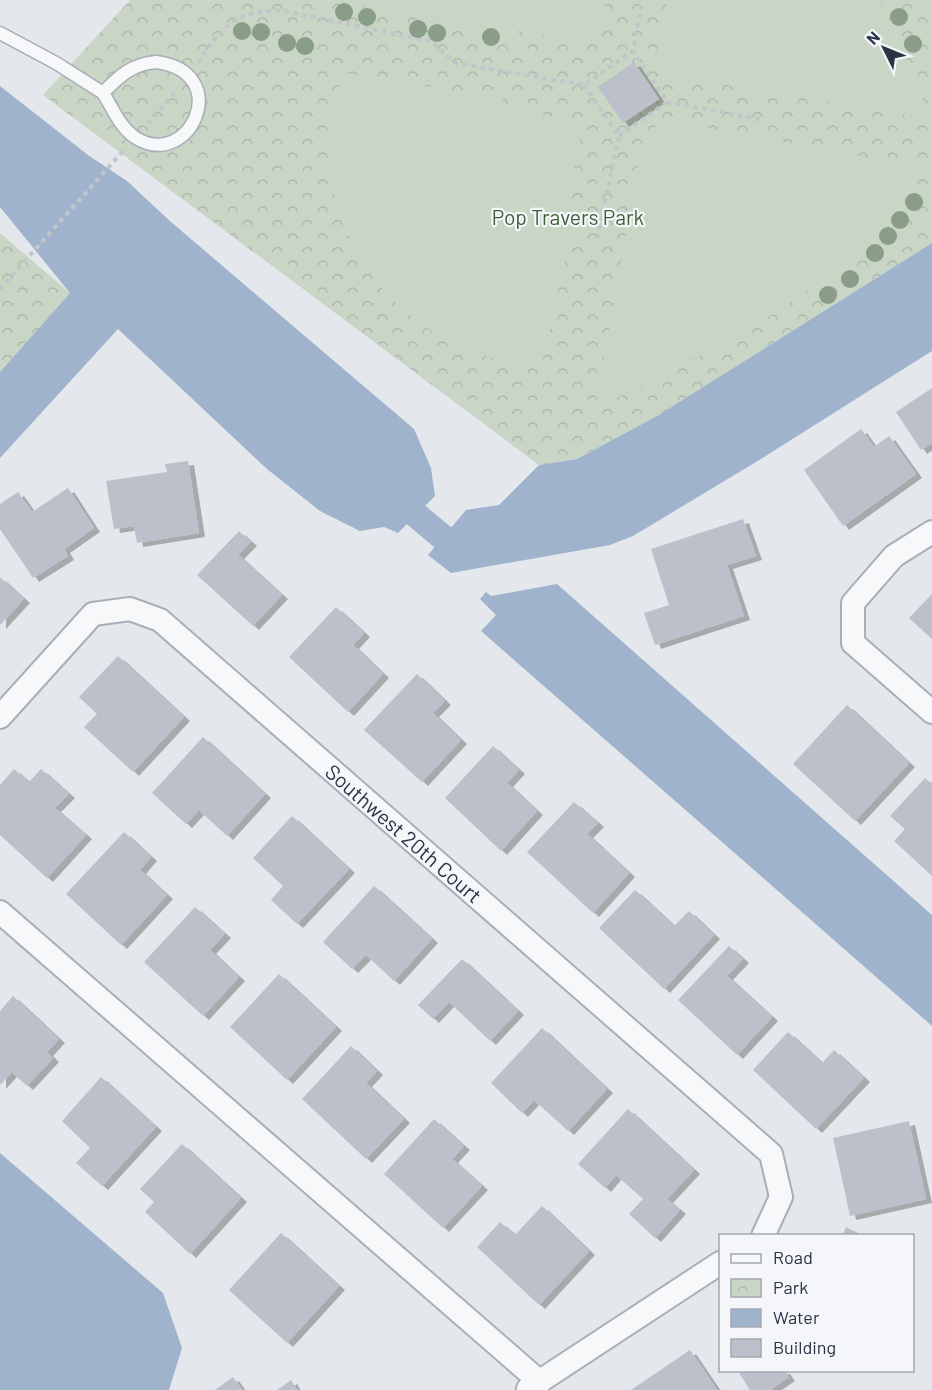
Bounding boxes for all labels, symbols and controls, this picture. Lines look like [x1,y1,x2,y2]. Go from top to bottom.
north arrow [854,18,914,78]
text: N [862,27,883,48]
park label: Pop Travers Park [492,204,644,229]
street label: Southwest 20th Court [321,758,487,908]
legend [719,1234,914,1372]
text: Road [773,1246,813,1268]
text: Park [773,1276,808,1298]
text: Water [773,1306,820,1328]
text: Building [773,1336,836,1358]

